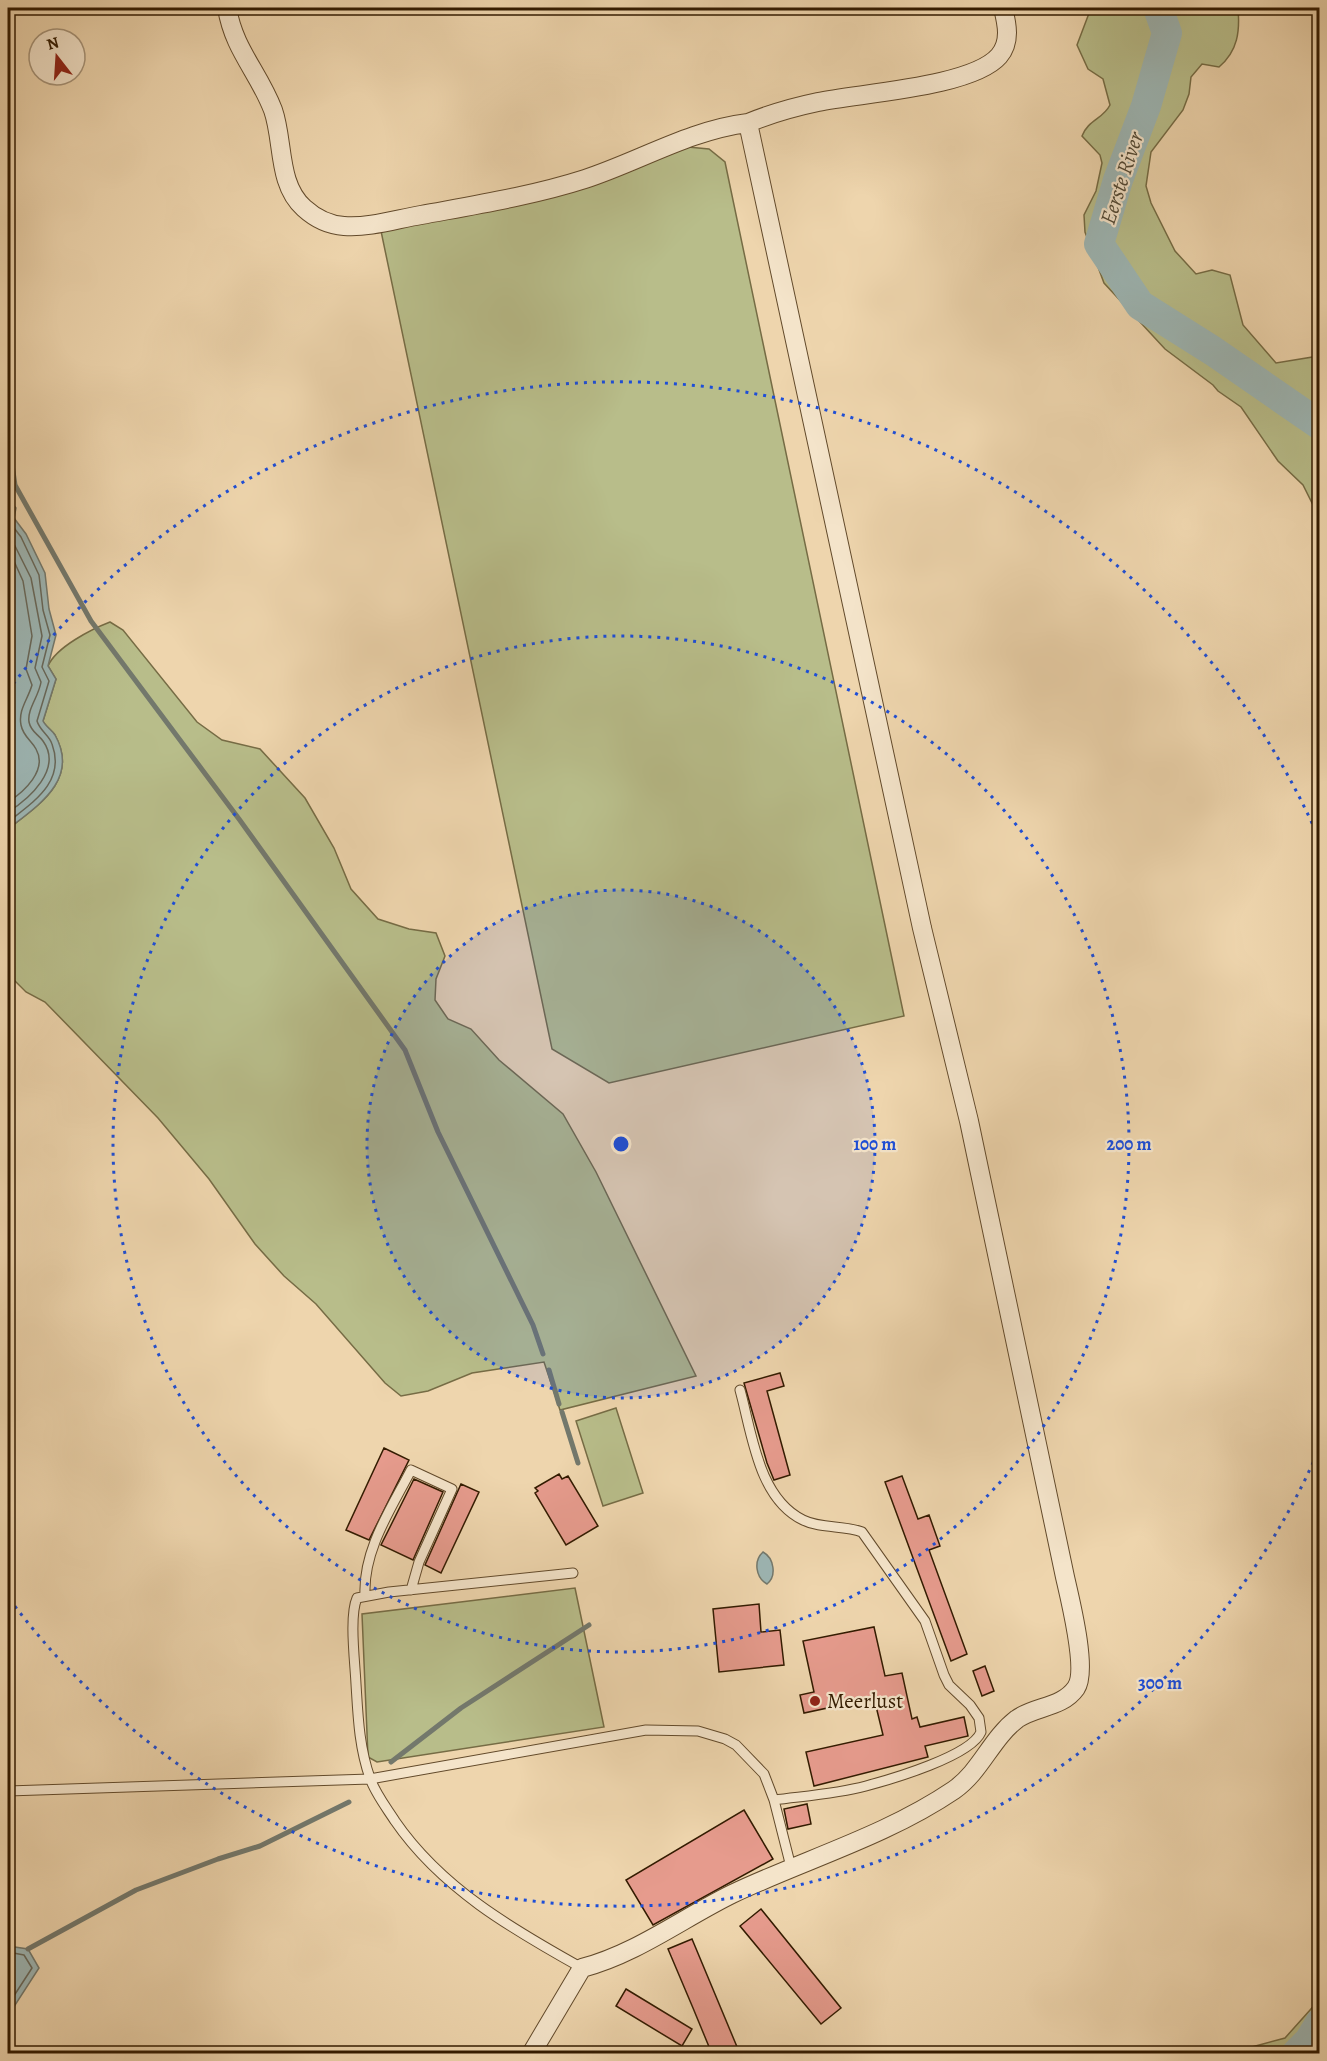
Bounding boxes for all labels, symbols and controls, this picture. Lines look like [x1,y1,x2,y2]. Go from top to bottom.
north arrow [27,27,87,87]
text: N [44,31,62,56]
water label: Eerste River [1093,127,1151,228]
text: 100 m [854,1132,896,1156]
text: 200 m [1106,1132,1152,1156]
centre of rings [611,1134,631,1154]
text: 300 m [1138,1671,1182,1695]
place label: Meerlust [827,1687,903,1715]
marker: Meerlust [808,1694,822,1708]

